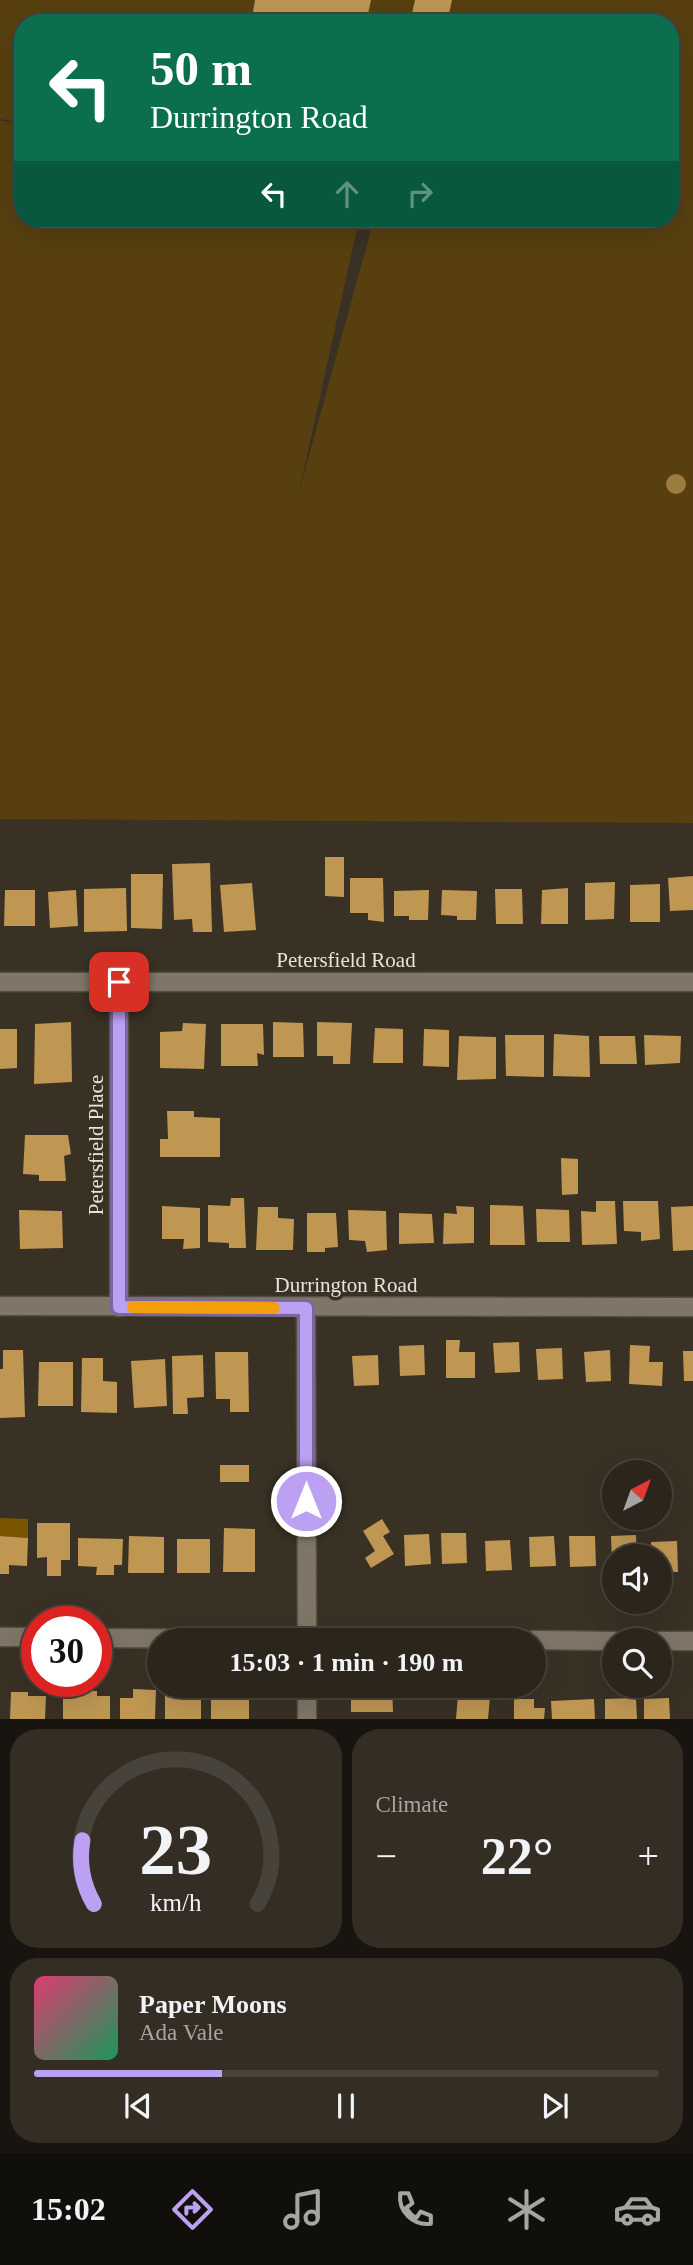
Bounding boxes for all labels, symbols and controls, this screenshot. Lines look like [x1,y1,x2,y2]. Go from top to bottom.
text: 50 m [150,41,252,96]
icon: left [35,42,126,133]
text: Durrington Road [150,99,368,135]
icon: left [255,175,293,213]
icon: ahead [328,175,366,213]
icon: right [401,175,439,213]
street label: Petersfield Road [276,948,416,972]
pin [89,952,149,1012]
icon: arrive [100,963,138,1001]
street label: Petersfield Place [84,1075,108,1215]
street label: Durrington Road [275,1273,418,1297]
north arrow [602,1460,672,1530]
map controls [602,1460,672,1698]
position arrow [269,1464,343,1538]
button: sound [602,1544,672,1614]
speed limit sign: 30 [21,1606,112,1697]
button: search [602,1628,672,1698]
text: 15:03 · 1 min · 190 m [230,1648,464,1677]
text: Climate [376,1792,448,1817]
text: 23 [139,1810,212,1891]
text: 22° [481,1828,554,1885]
text: − [376,1835,397,1877]
text: + [638,1835,659,1877]
text: km/h [150,1889,202,1916]
text: Paper Moons [139,1990,287,2019]
text: Ada Vale [139,2020,224,2045]
icon: previous [119,2087,157,2125]
icon: pause [327,2087,365,2125]
icon: next [536,2087,574,2125]
icon: directions [168,2185,217,2234]
icon: music [279,2185,328,2234]
icon: phone [390,2185,439,2234]
icon: climate [502,2185,551,2234]
icon: car [613,2185,662,2234]
text: 15:02 [31,2191,106,2227]

